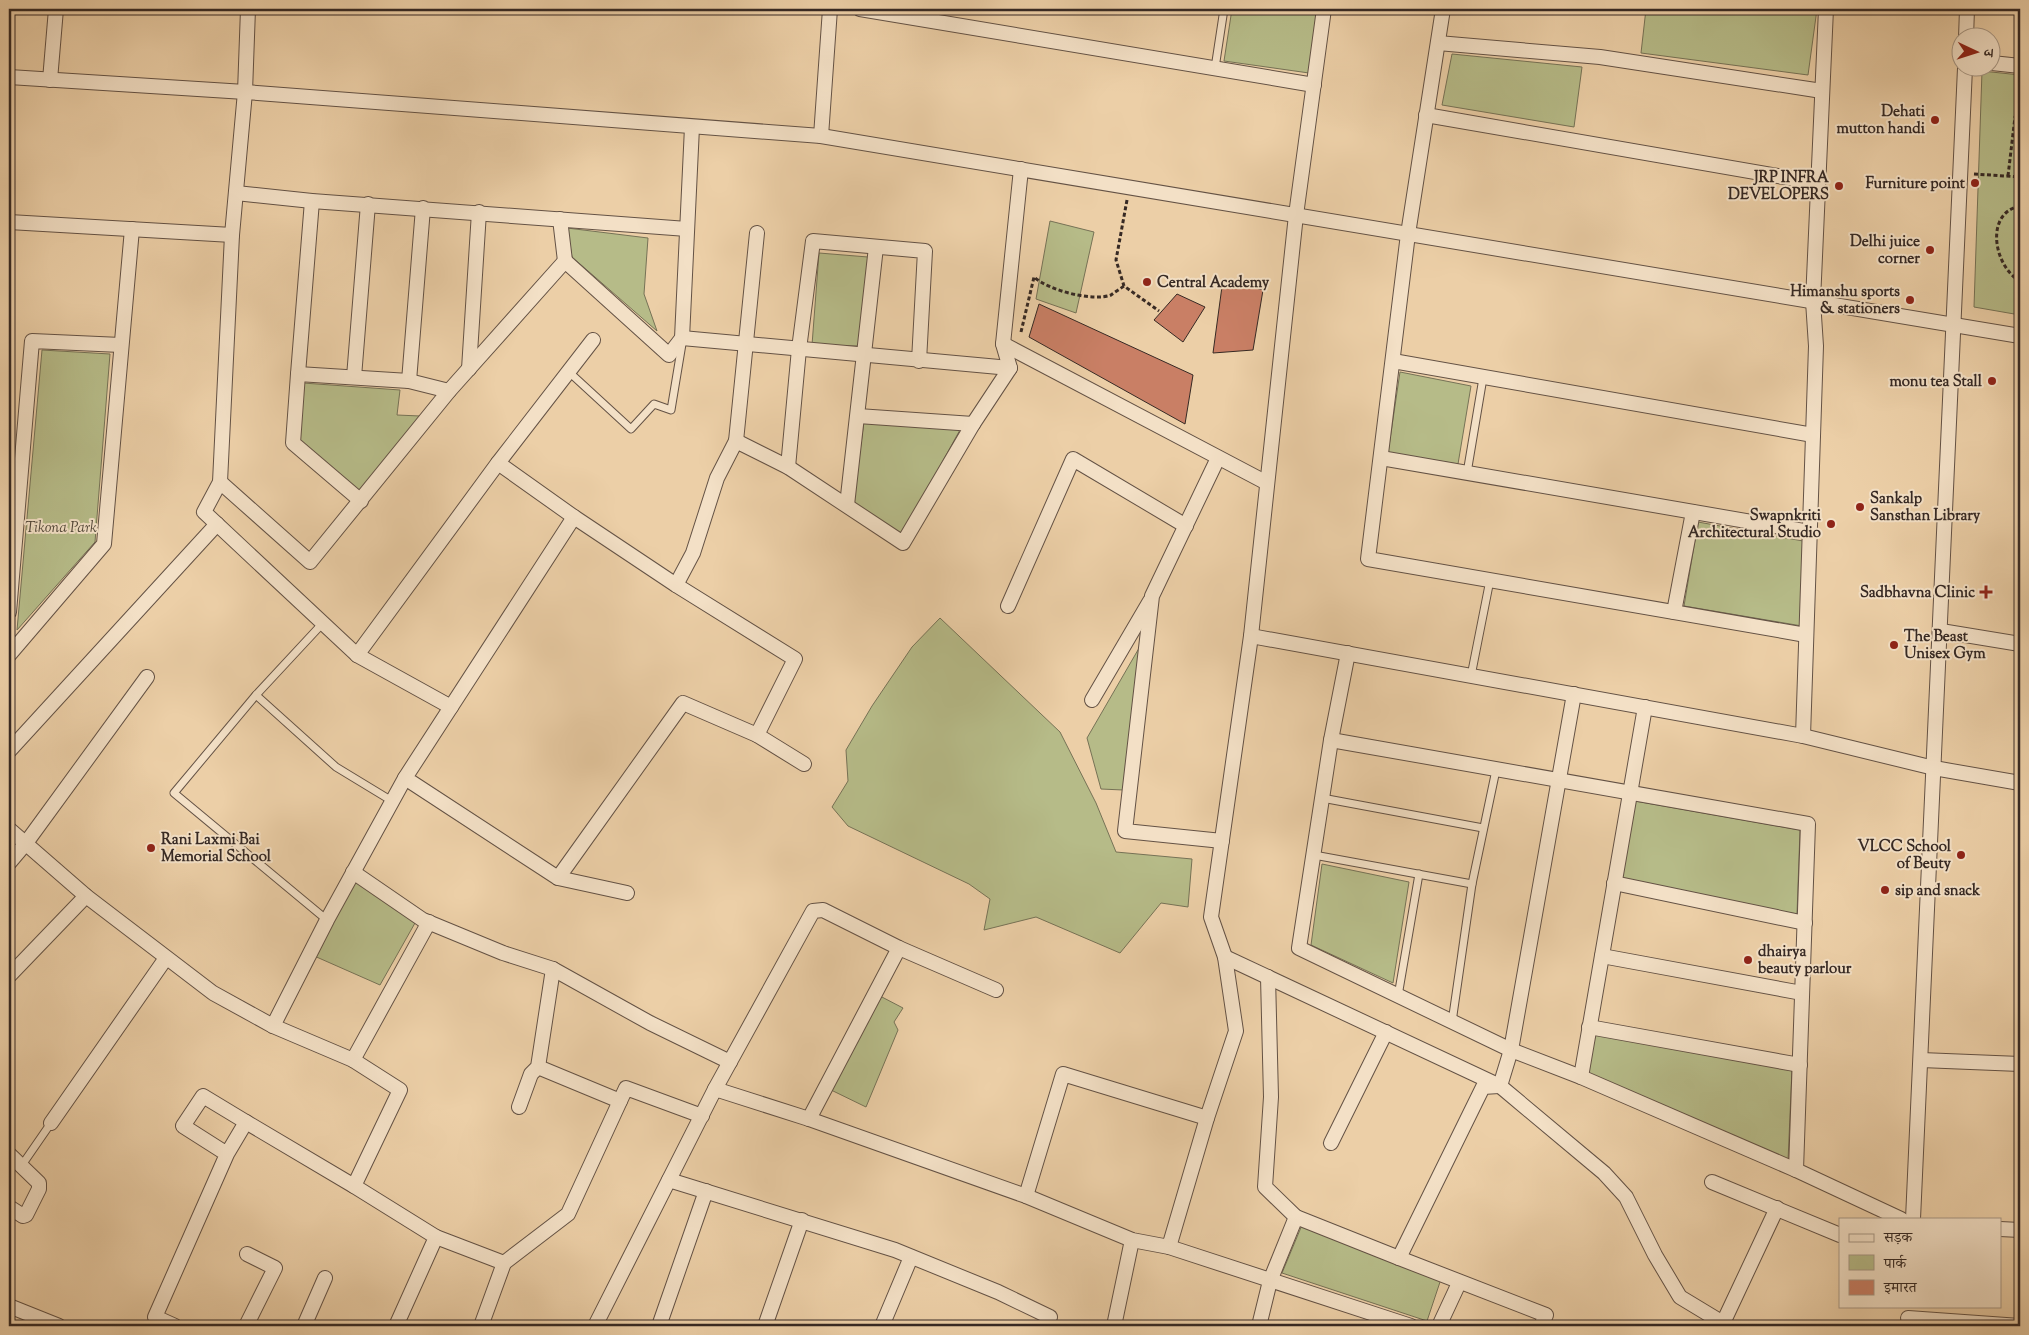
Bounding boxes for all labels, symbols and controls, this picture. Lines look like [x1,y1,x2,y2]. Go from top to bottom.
north arrow [1952,28,2002,78]
text: उ [1977,48,1997,58]
place label: Dehati mutton handi [1836,102,1926,140]
marker: Dehati mutton handi [1929,114,1941,126]
place label: JRP INFRA DEVELOPERS [1728,168,1830,206]
place label: Furniture point [1865,174,1966,195]
marker: Furniture point [1969,177,1981,189]
marker: JRP INFRA DEVELOPERS [1833,180,1845,192]
place label: Delhi juice corner [1850,232,1920,270]
marker: Delhi juice corner [1924,244,1936,256]
place label: Central Academy [1157,273,1270,294]
marker: Central Academy [1141,276,1153,288]
place label: Himanshu sports & stationers [1790,282,1900,320]
marker: Himanshu sports & stationers [1904,294,1916,306]
place label: monu tea Stall [1889,372,1983,393]
marker: monu tea Stall [1986,375,1998,387]
place label: Sankalp Sansthan Library [1870,489,1981,527]
marker: Sankalp Sansthan Library [1854,501,1866,513]
place label: Swapnkriti Architectural Studio [1688,506,1822,544]
park label: Tikona Park [25,518,97,539]
marker: Swapnkriti Architectural Studio [1825,518,1837,530]
place label: Sadbhavna Clinic [1860,583,1975,604]
marker: Sadbhavna Clinic [1979,585,1993,599]
place label: The Beast Unisex Gym [1904,627,1986,665]
marker: The Beast Unisex Gym [1888,639,1900,651]
place label: Rani Laxmi Bai Memorial School [161,830,272,868]
place label: VLCC School of Beuty [1858,837,1952,875]
marker: Rani Laxmi Bai Memorial School [145,842,157,854]
marker: VLCC School of Beuty [1955,849,1967,861]
place label: sip and snack [1895,881,1981,902]
marker: sip and snack [1879,884,1891,896]
place label: dhairya beauty parlour [1757,942,1852,980]
marker: dhairya beauty parlour [1742,954,1754,966]
legend [1839,1218,2002,1308]
text: सड़क [1883,1228,1913,1249]
text: पार्क [1883,1254,1907,1275]
text: इमारत [1883,1278,1918,1299]

